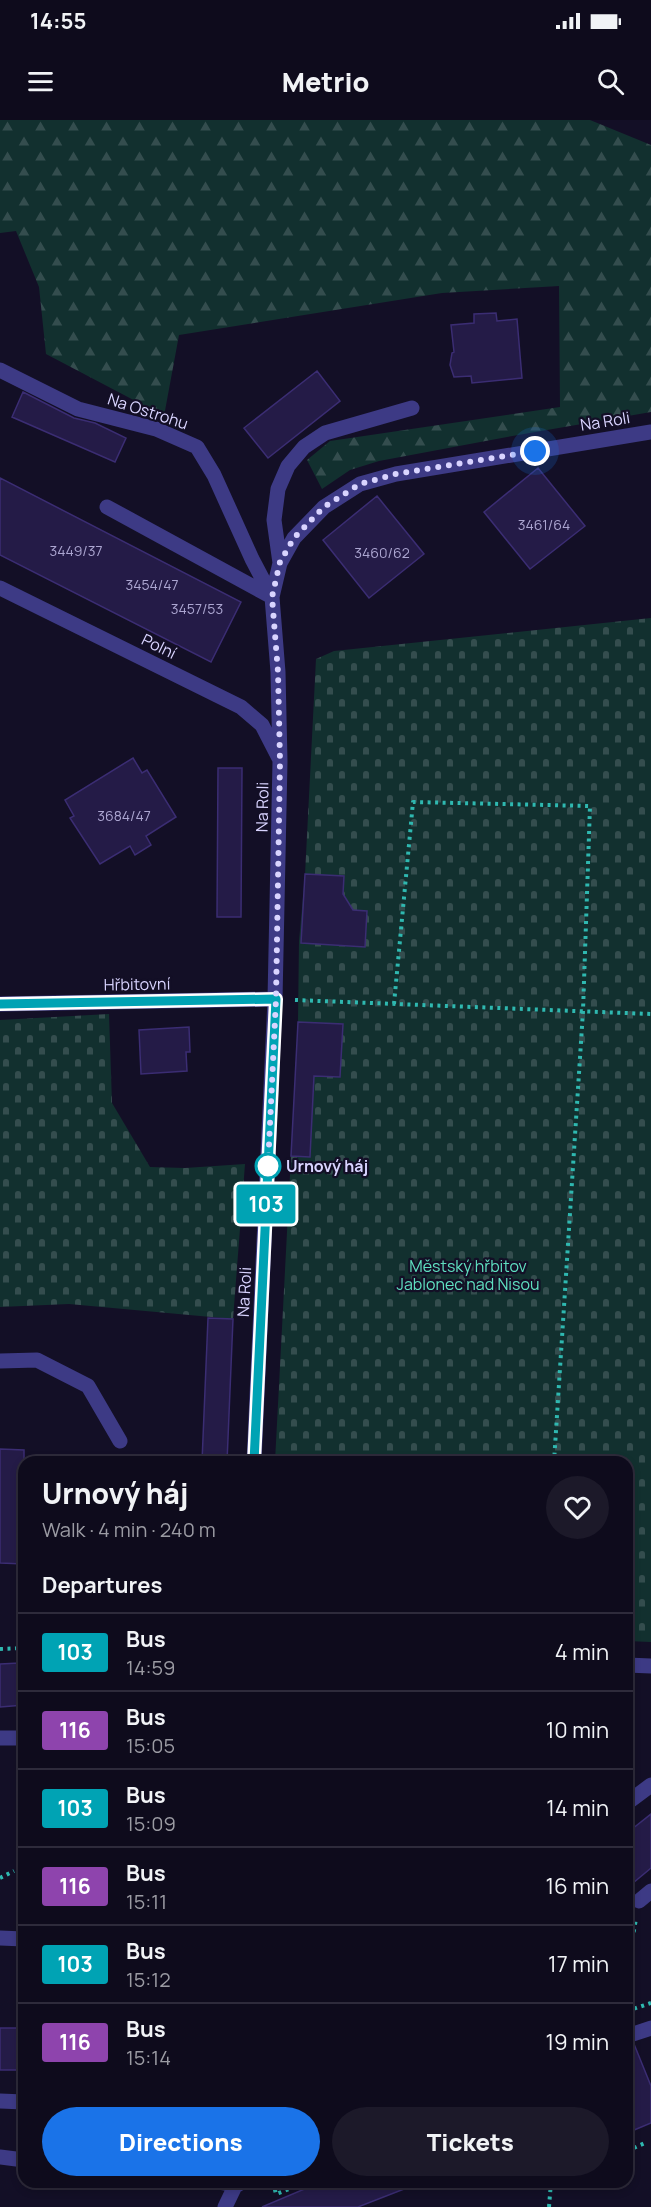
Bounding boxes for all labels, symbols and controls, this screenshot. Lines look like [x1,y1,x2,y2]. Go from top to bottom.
text: 14:55 [30,6,86,36]
text: Metrio [282,63,369,100]
icon: menu [24,65,57,98]
icon: search [594,65,627,98]
street label: Na Ostrohu [105,388,191,434]
street label: Na Roli [579,406,631,436]
your location [520,436,550,466]
house number: 3461/64 [518,515,570,534]
house number: 3449/37 [49,541,103,560]
house number: 3460/62 [354,543,410,562]
house number: 3454/47 [125,575,179,594]
house number: 3457/53 [171,599,223,618]
street label: Polní [138,628,180,664]
street label: Na Roli [251,782,273,832]
house number: 3684/47 [97,806,151,825]
street label: Hřbitovní [104,972,171,996]
marker: Urnový háj [255,1153,281,1179]
place label: Urnový háj [286,1155,368,1177]
line badge: 103 [232,1184,300,1224]
text: 103 [248,1190,284,1218]
park label: Městský hřbitov Jablonec nad Nisou [397,1255,539,1295]
street label: Na Roli [232,1266,256,1318]
text: Urnový háj [42,1474,188,1512]
button: heart [546,1476,609,1539]
text: Walk · 4 min · 240 m [42,1516,216,1543]
text: Departures [42,1570,162,1600]
text: Bus [126,1624,166,1654]
text: 4 min [555,1637,609,1667]
text: 103 [57,1638,93,1666]
text: 14:59 [126,1654,176,1681]
text: Bus [126,1702,166,1732]
text: 10 min [546,1715,609,1745]
text: 116 [59,1716,91,1744]
text: 15:05 [126,1732,175,1759]
text: Bus [126,1780,166,1810]
text: 14 min [546,1793,609,1823]
text: 103 [57,1794,93,1822]
text: 15:09 [126,1810,176,1837]
text: Bus [126,1858,166,1888]
text: 16 min [546,1871,609,1901]
text: 116 [59,1872,91,1900]
text: 15:11 [126,1888,167,1915]
text: Bus [126,1936,166,1966]
text: 17 min [548,1949,609,1979]
text: 103 [57,1950,93,1978]
text: 15:12 [126,1966,171,1993]
text: Bus [126,2014,166,2044]
text: 19 min [546,2027,609,2057]
text: 116 [59,2028,91,2056]
text: 15:14 [126,2044,171,2071]
button: Directions [42,2107,320,2176]
button: Tickets [332,2107,609,2176]

